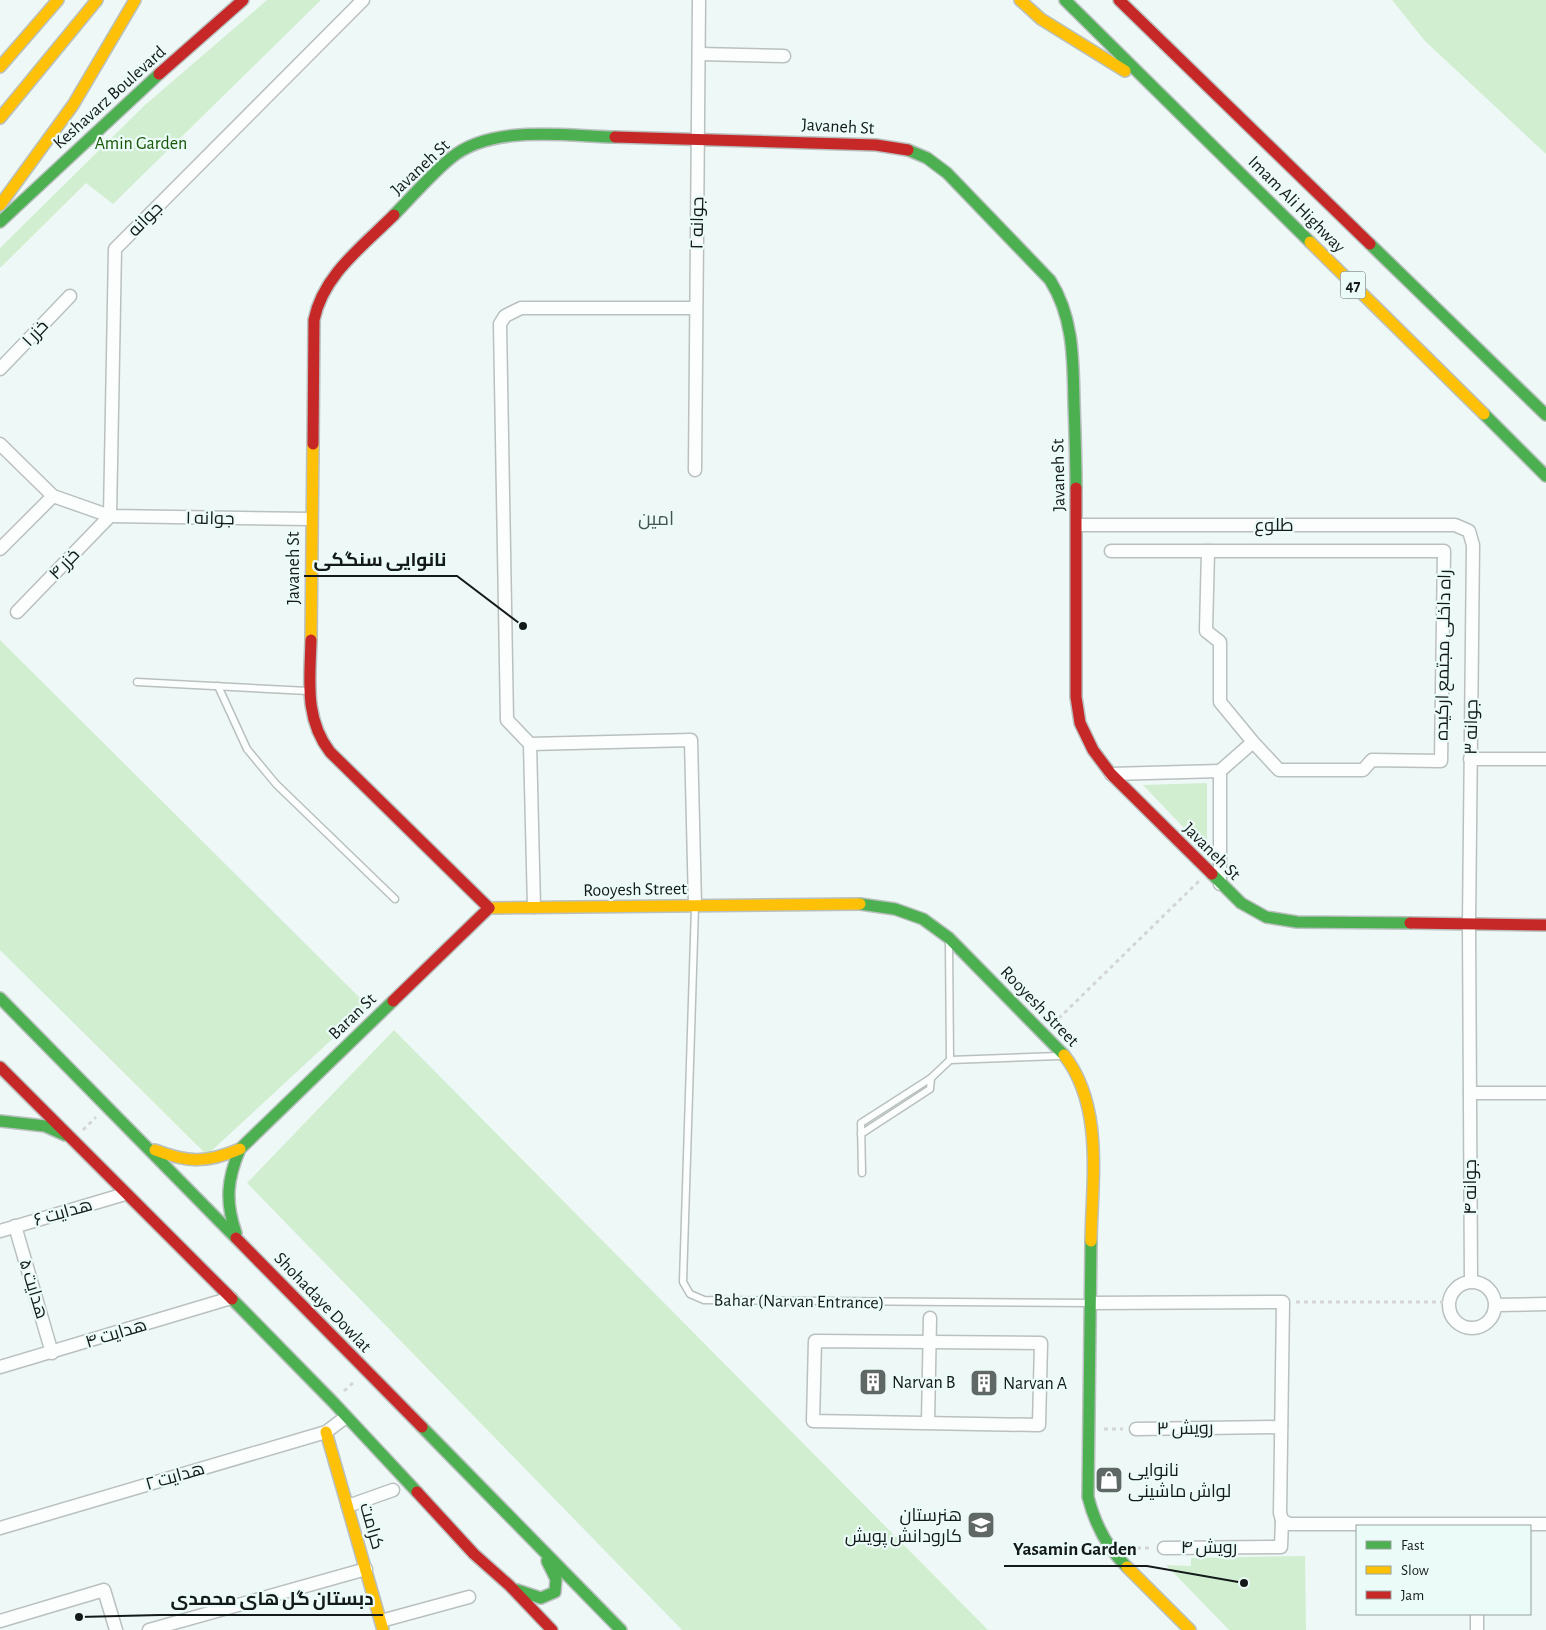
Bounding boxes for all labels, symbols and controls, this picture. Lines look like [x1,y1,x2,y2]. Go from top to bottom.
street label: Keshavarz Boulevard [50,43,169,153]
street label: Javaneh St [801,116,875,138]
park label: Amin Garden [95,135,187,153]
street label: Javaneh St [388,136,454,199]
street label: Imam Ali Highway [1244,153,1348,257]
street label: جوانه ۲ [689,196,708,250]
street label: جوانه [125,199,167,241]
road number: 47 [1340,272,1366,298]
street label: خزر ۱ [19,317,53,351]
street label: Javaneh St [1049,438,1069,512]
street label: جوانه ۱ [185,510,235,529]
district label: امین [638,510,674,530]
street label: طلوع [1254,517,1294,537]
street label: Javaneh St [285,531,303,604]
callout: نانوایی سنگکی [304,542,457,576]
street label: خزر ۴ [46,546,84,584]
text: نانوایی سنگکی [314,551,446,571]
street label: راه داخلی مجتمع ارکیده [1434,569,1456,741]
street label: جوانه ۳ [1463,699,1482,755]
street label: Javaneh St [1179,820,1244,884]
street label: Rooyesh Street [583,880,687,900]
street label: Rooyesh Street [997,963,1082,1050]
street label: Baran St [326,990,380,1043]
street label: جوانه ۴ [1462,1159,1481,1215]
street label: هدایت ۶ [32,1196,95,1230]
street label: Shohadaye Dowlat [270,1249,374,1356]
street label: هدایت ۵ [16,1257,51,1321]
street label: Bahar (Narvan Entrance) [714,1292,884,1312]
street label: هدایت ۴ [83,1316,149,1352]
building icon: Narvan B [858,1367,888,1397]
building icon: Narvan A [969,1368,999,1398]
place label: Narvan B [892,1374,956,1392]
place label: Narvan A [1003,1375,1068,1393]
street label: رویش ۳ [1156,1419,1214,1439]
street label: هدایت ۲ [144,1460,207,1494]
place label: نانوایی لواش ماشینی [1128,1462,1231,1502]
shop icon: نانوایی لواش ماشینی [1094,1465,1124,1495]
street label: کرامت [355,1501,386,1552]
place label: هنرستان کارودانش پویش [845,1507,962,1548]
school or university icon: هنرستان کارودانش پویش [966,1510,996,1540]
legend [1356,1525,1531,1615]
callout: Yasamin Garden [1004,1532,1147,1566]
street label: رویش ۴ [1181,1538,1237,1558]
text: Fast [1401,1538,1425,1553]
text: Yasamin Garden [1013,1540,1137,1559]
text: Slow [1401,1563,1429,1578]
callout: دبستان گل های محمدی [160,1581,383,1615]
text: Jam [1401,1588,1424,1603]
text: دبستان گل های محمدی [170,1590,374,1610]

